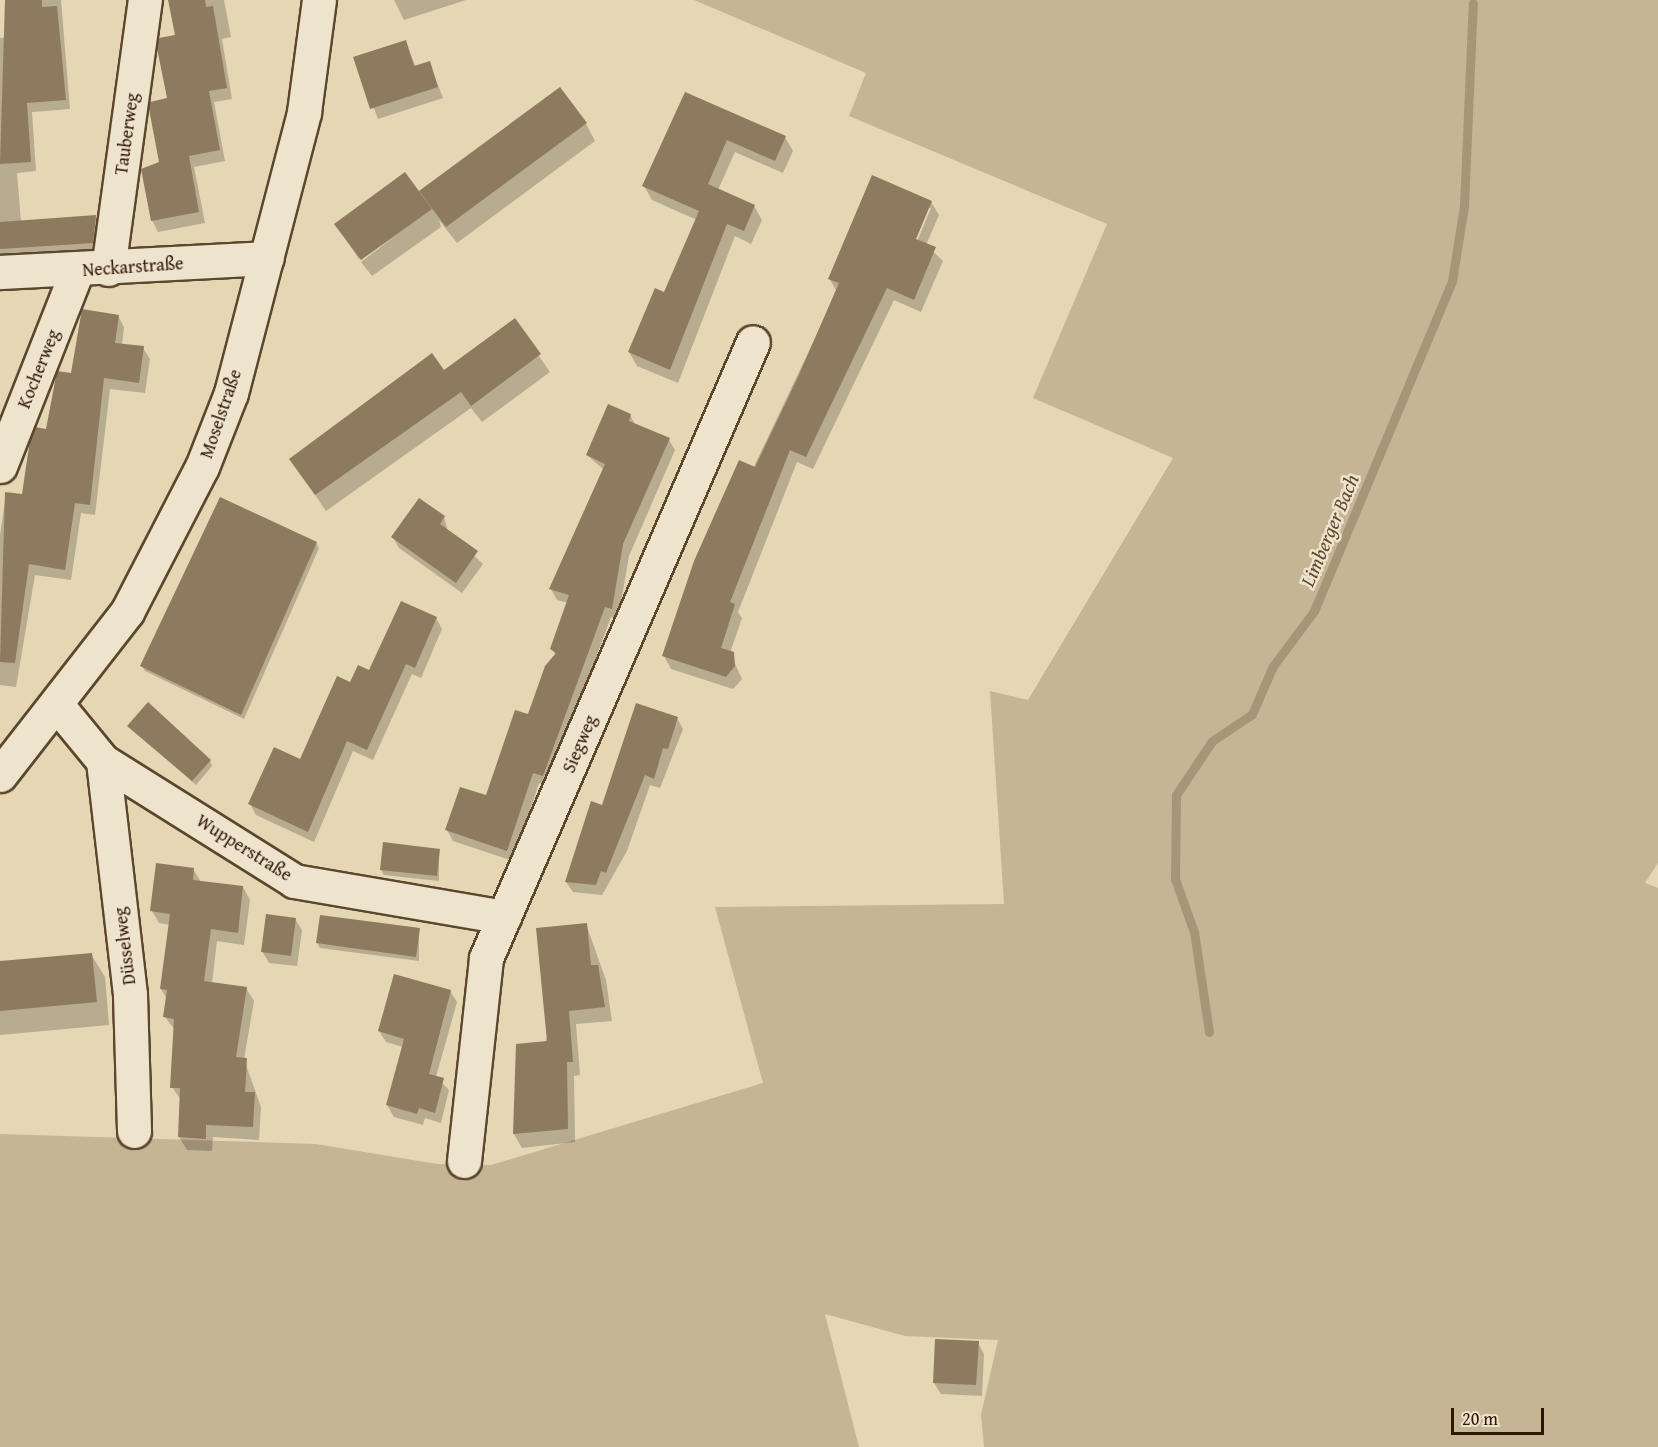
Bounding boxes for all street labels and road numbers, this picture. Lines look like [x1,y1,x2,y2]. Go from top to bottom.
street label: Tauberweg [111,92,143,176]
street label: Neckarstraße [82,253,184,281]
street label: Kocherweg [13,326,65,412]
street label: Moselstraße [196,367,246,461]
street label: Siegweg [558,712,602,776]
street label: Wupperstraße [192,810,296,886]
street label: Düsselweg [110,906,140,986]

